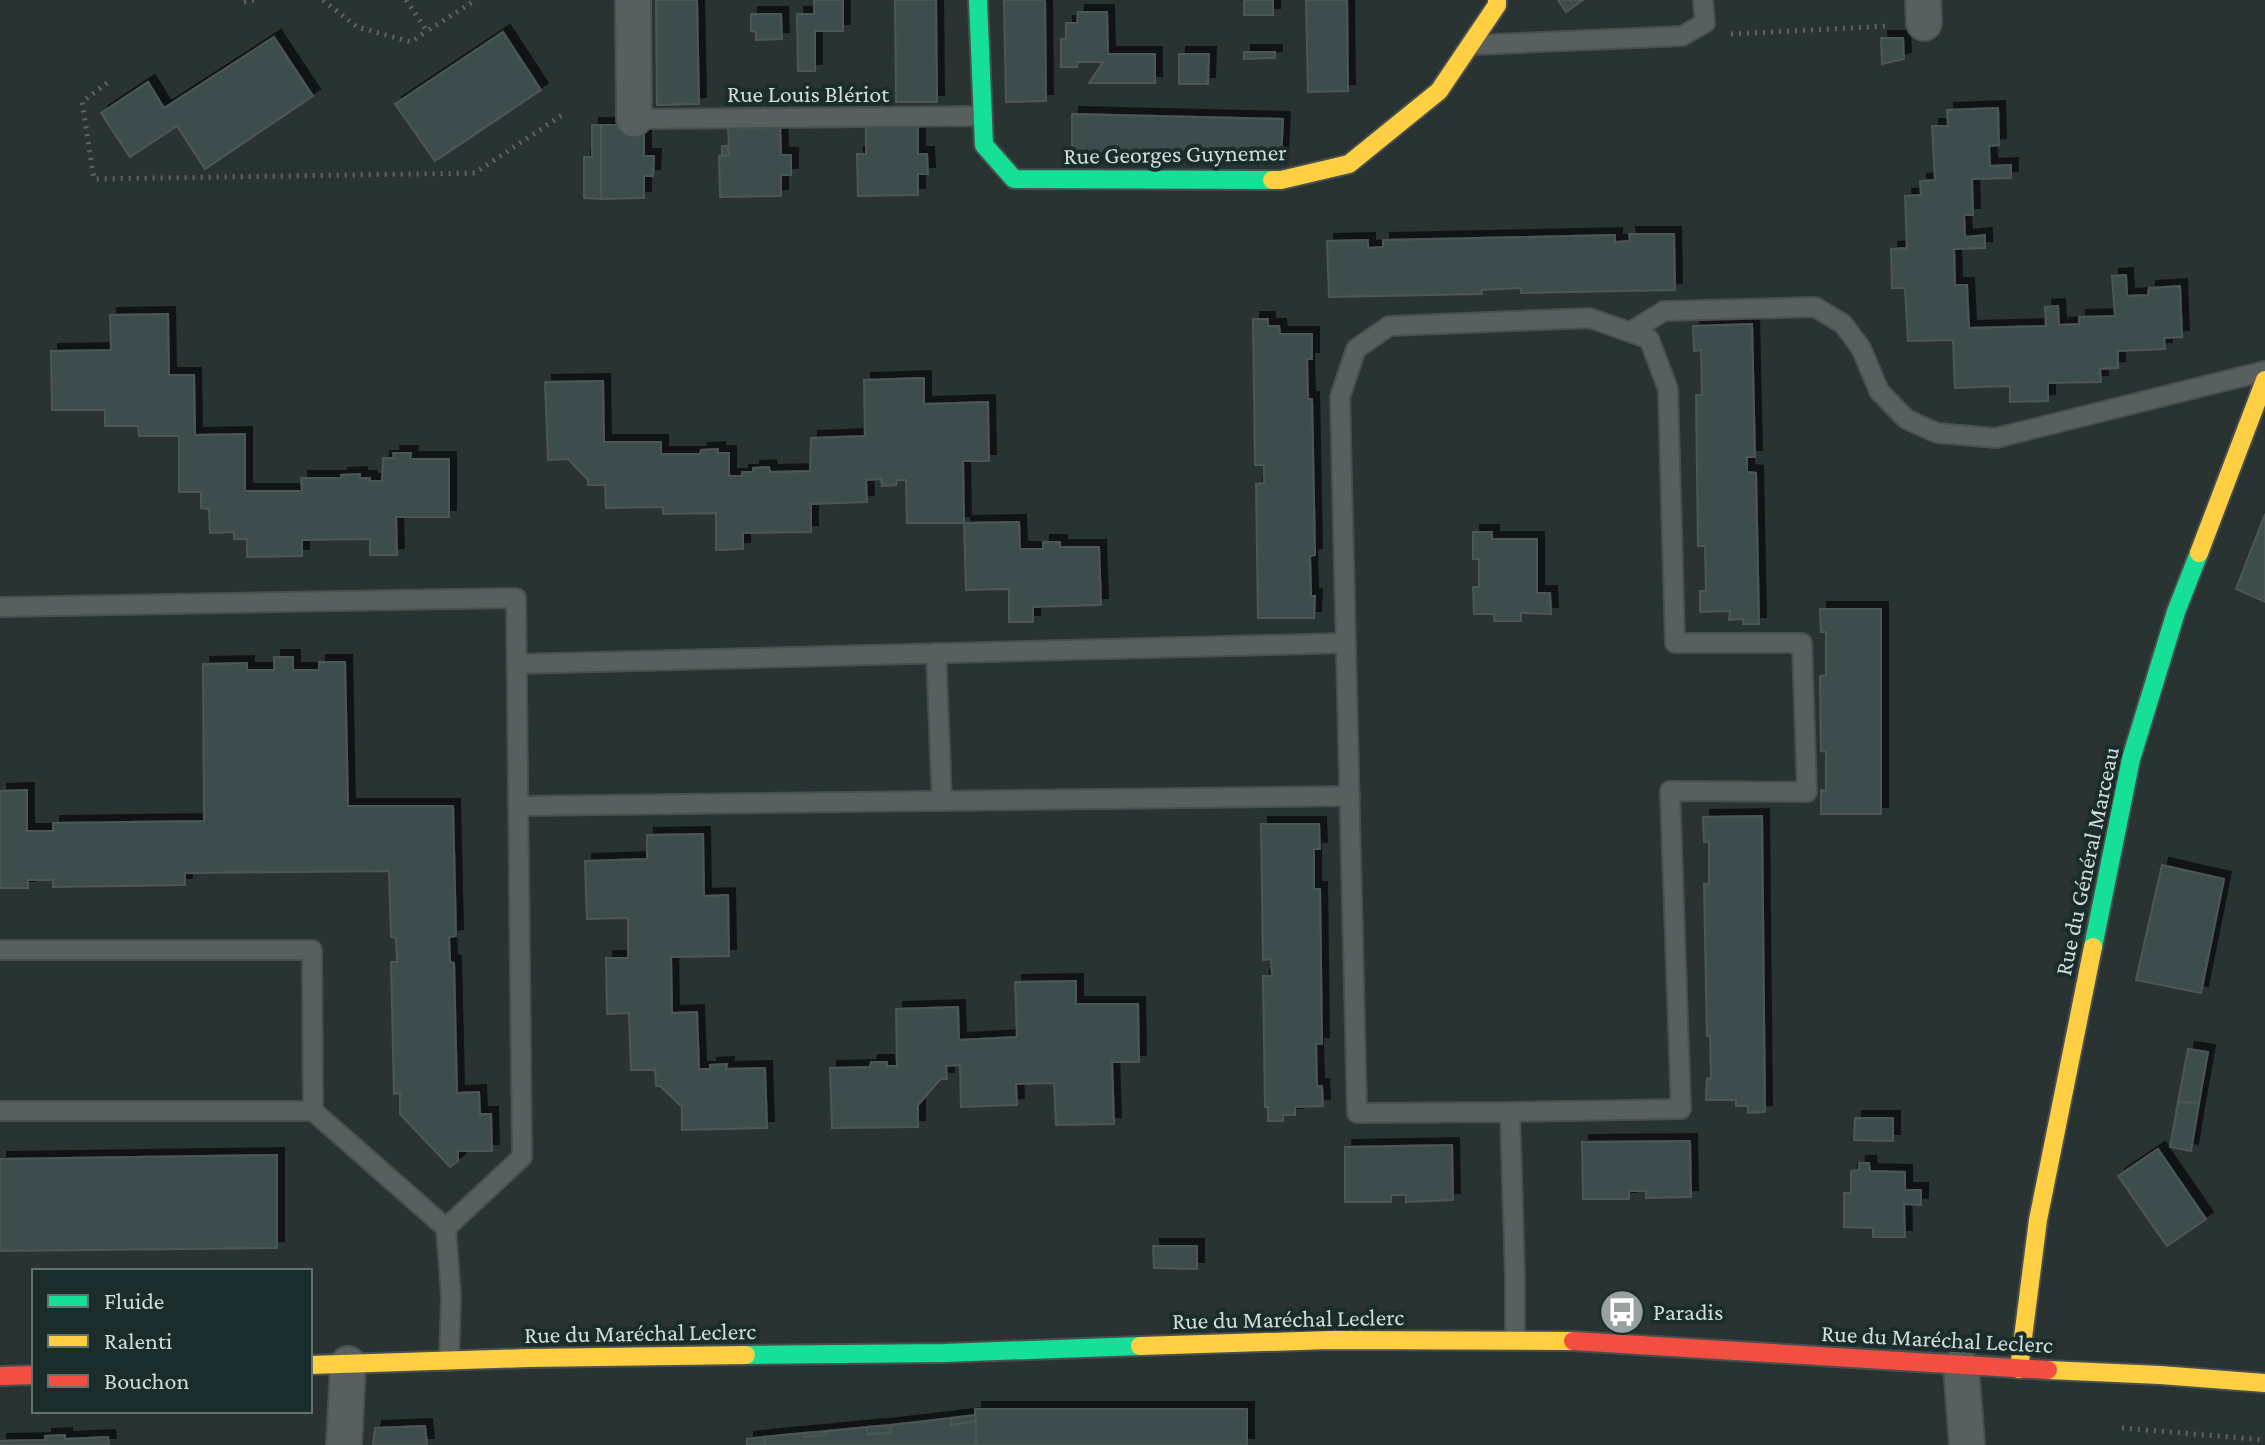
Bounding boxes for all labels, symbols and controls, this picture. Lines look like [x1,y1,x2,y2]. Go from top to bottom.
street label: Rue Louis Blériot [727,80,890,107]
street label: Rue Georges Guynemer [1063,138,1287,169]
street label: Rue du Général Marceau [2049,744,2124,978]
legend [32,1269,312,1413]
text: Fluide [104,1287,164,1314]
bus stop icon: Paradis [1598,1288,1646,1336]
place label: Paradis [1653,1298,1723,1325]
street label: Rue du Maréchal Leclerc [1172,1303,1404,1334]
street label: Rue du Maréchal Leclerc [524,1317,756,1348]
street label: Rue du Maréchal Leclerc [1820,1319,2054,1358]
text: Ralenti [104,1327,172,1354]
text: Bouchon [104,1367,189,1394]

